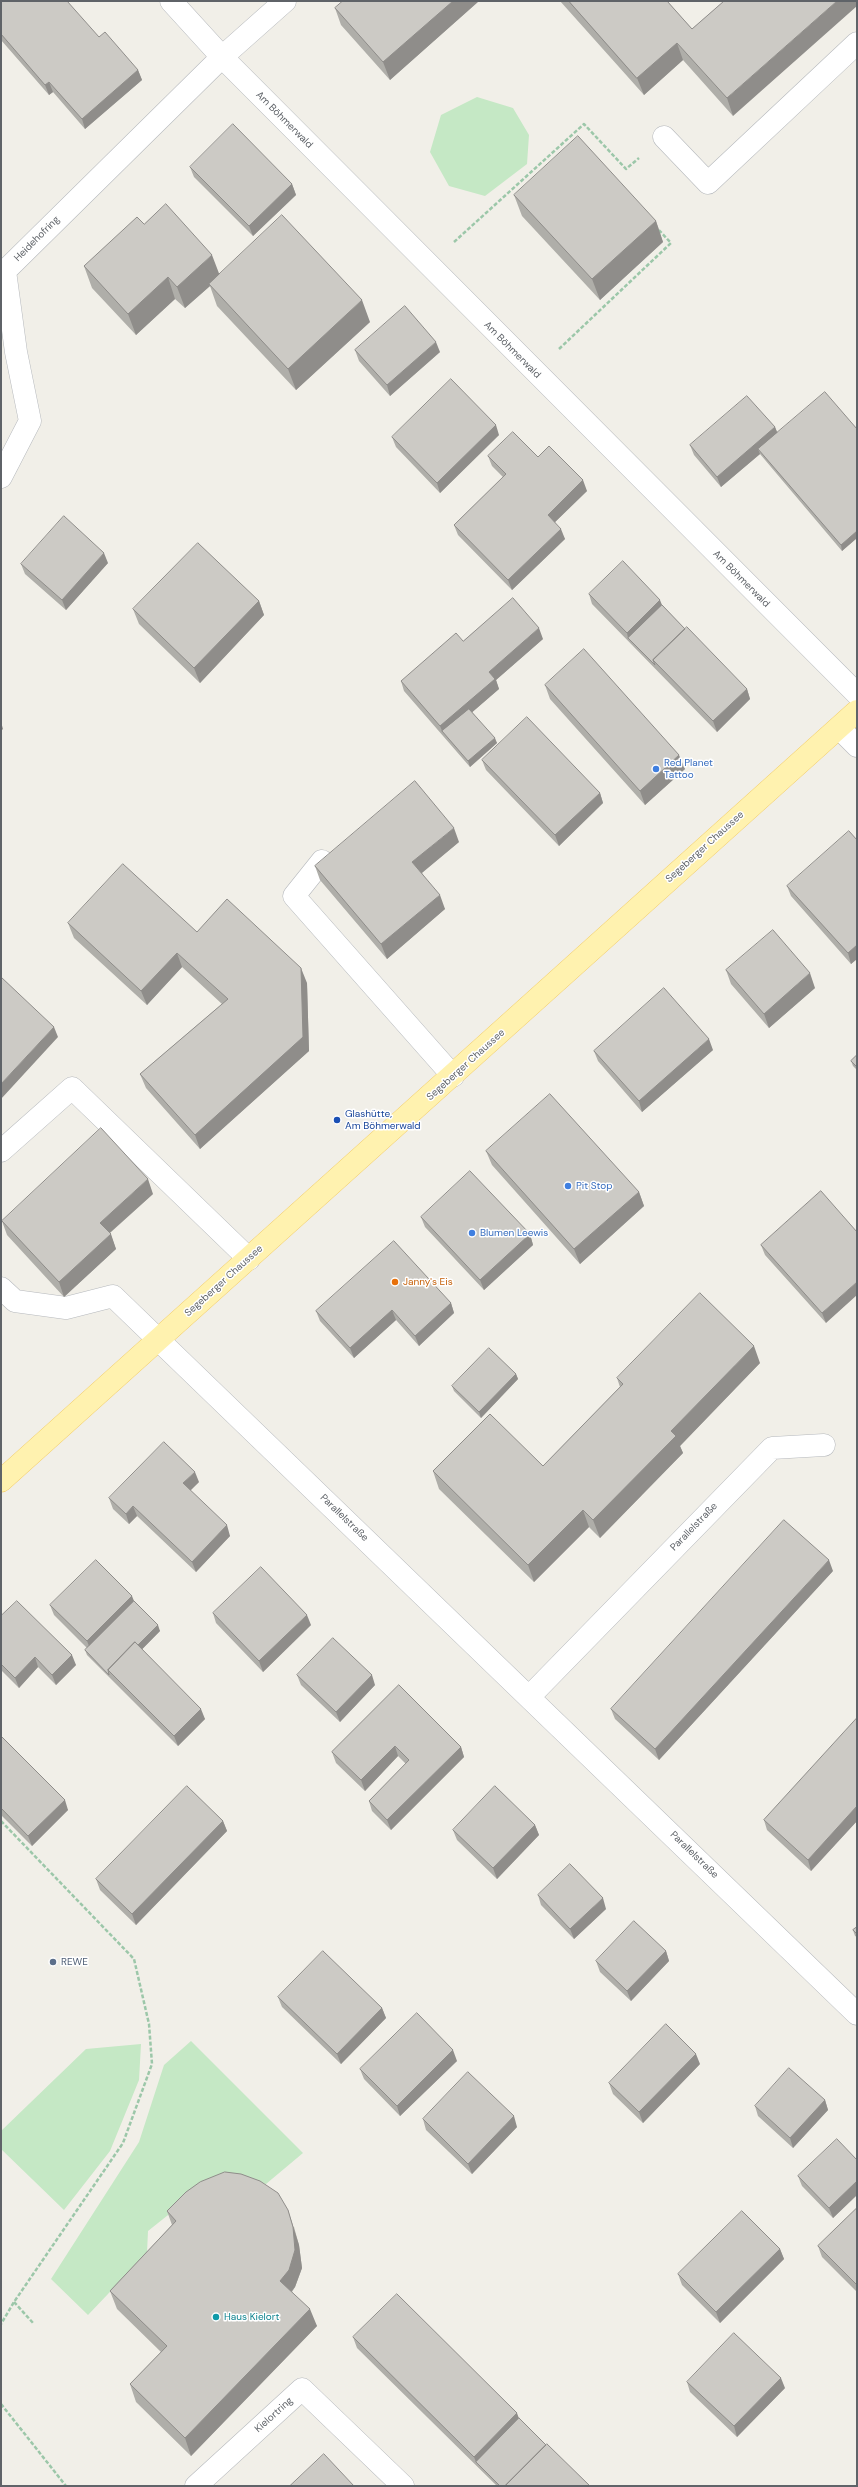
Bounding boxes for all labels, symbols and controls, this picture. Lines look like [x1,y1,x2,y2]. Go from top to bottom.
street label: Am Böhmerwald [253,89,315,151]
street label: Heidehofring [12,214,62,264]
street label: Am Böhmerwald [481,319,543,381]
street label: Am Böhmerwald [710,548,772,610]
place label: Red Planet Tattoo [664,757,713,780]
marker: Red Planet Tattoo [651,764,661,774]
street label: Segeberger Chaussee [663,809,747,885]
street label: Segeberger Chaussee [424,1027,508,1103]
place label: Glashütte, Am Böhmerwald [345,1108,421,1132]
marker: Glashütte, Am Böhmerwald [332,1115,342,1125]
place label: Pit Stop [576,1180,613,1192]
marker: Pit Stop [563,1181,573,1191]
place label: Blumen Leewis [480,1227,548,1239]
marker: Blumen Leewis [467,1228,477,1238]
street label: Segeberger Chaussee [182,1243,266,1319]
place label: Janny's Eis [403,1276,453,1288]
marker: Janny's Eis [390,1277,400,1287]
street label: Parallelstraße [317,1492,371,1544]
street label: Parallelstraße [668,1500,720,1554]
street label: Parallelstraße [667,1829,721,1881]
place label: REWE [61,1956,88,1968]
marker: REWE [48,1957,58,1967]
place label: Haus Kielort [224,2311,279,2323]
marker: Haus Kielort [211,2312,221,2322]
street label: Kielortring [252,2395,296,2435]

